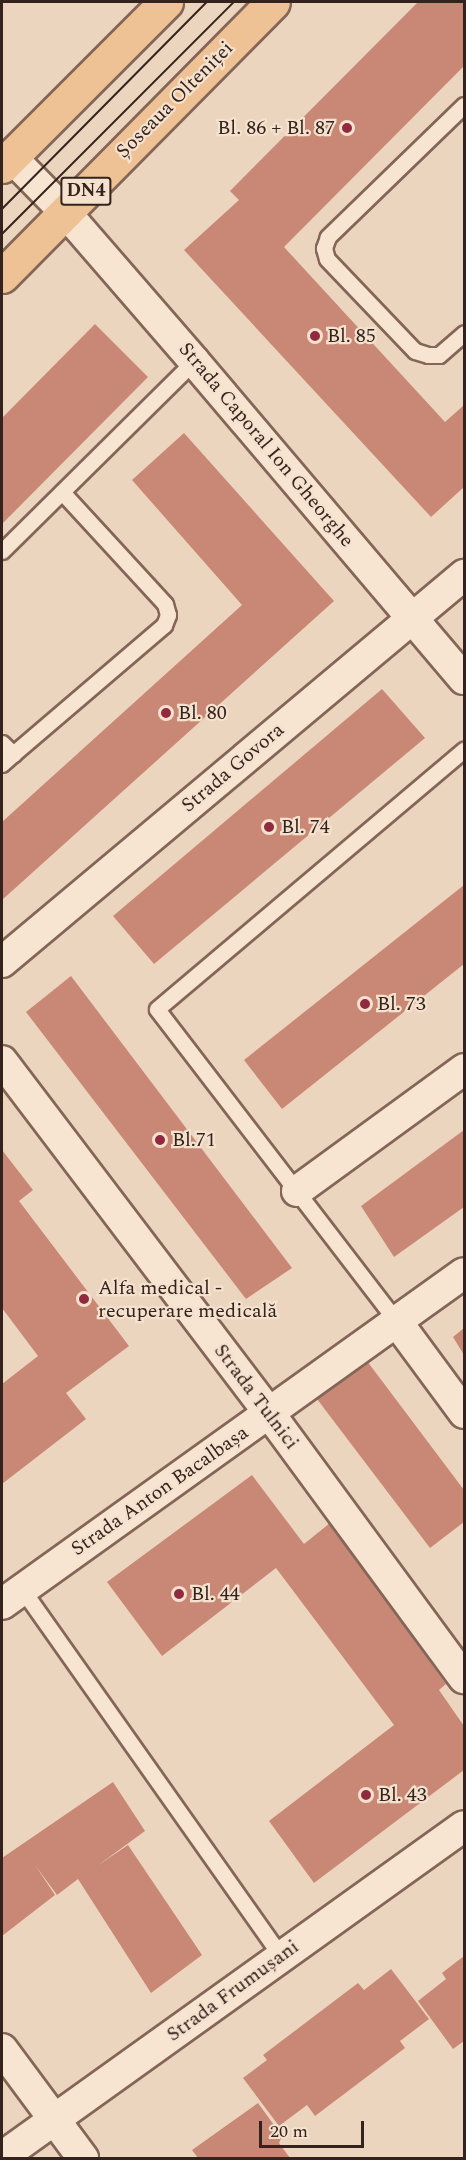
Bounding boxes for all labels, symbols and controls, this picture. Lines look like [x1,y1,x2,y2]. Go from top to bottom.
street label: Șoseaua Olteniței [111,36,239,164]
place label: Bl. 86 + Bl. 87 [217,116,335,140]
marker: Bl. 86 + Bl. 87 [340,121,354,135]
road number: DN4 [59,176,113,206]
place label: Bl. 85 [327,324,376,348]
marker: Bl. 85 [308,329,322,343]
street label: Strada Caporal Ion Gheorghe [173,338,359,552]
place label: Bl. 80 [178,701,227,725]
marker: Bl. 80 [159,706,173,720]
street label: Strada Govora [177,718,289,818]
place label: Bl. 74 [281,815,330,839]
marker: Bl. 74 [262,820,276,834]
place label: Bl. 73 [377,992,426,1016]
marker: Bl. 73 [358,997,372,1011]
place label: Bl.71 [172,1128,216,1152]
marker: Bl.71 [153,1133,167,1147]
place label: Alfa medical - recuperare medicală [98,1276,277,1323]
marker: Alfa medical - recuperare medicală [75,1290,93,1308]
street label: Strada Tulnici [209,1339,303,1455]
street label: Strada Anton Bacalbașa [67,1421,253,1561]
place label: Bl. 44 [191,1582,240,1606]
marker: Bl. 44 [172,1587,186,1601]
place label: Bl. 43 [378,1783,427,1807]
marker: Bl. 43 [359,1788,373,1802]
street label: Strada Frumușani [162,1935,304,2047]
scale bar [262,2109,367,2147]
text: 20 m [270,2118,308,2145]

